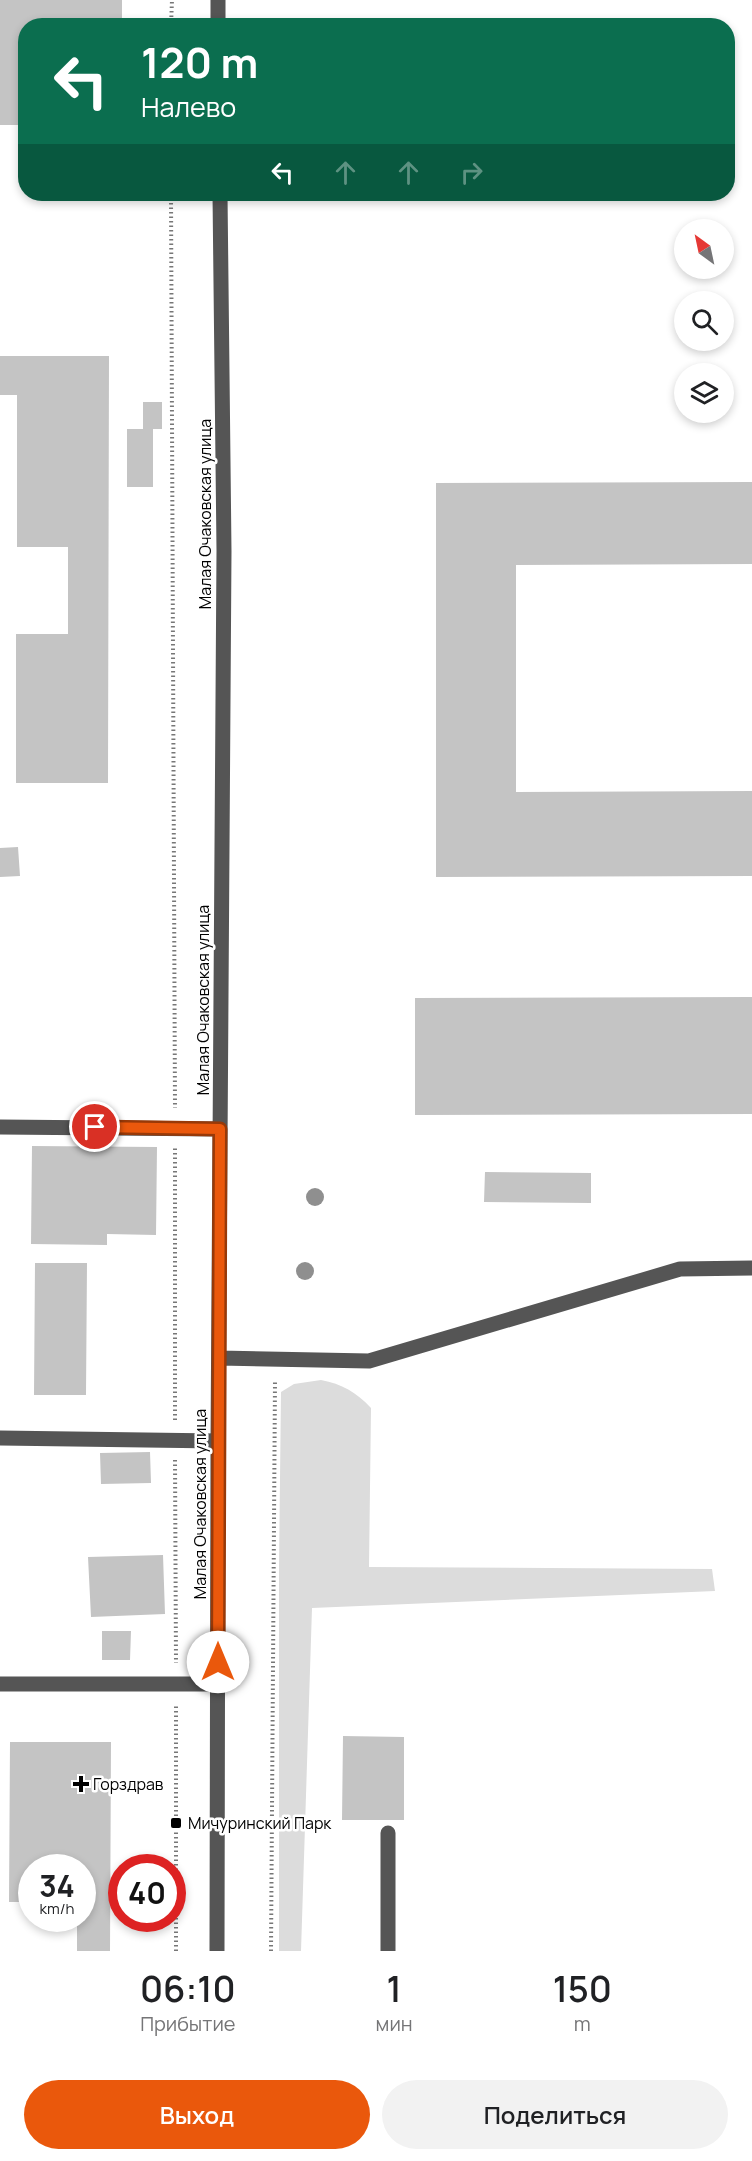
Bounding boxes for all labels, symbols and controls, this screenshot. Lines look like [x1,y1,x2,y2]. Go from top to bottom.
text: 120 m [141,33,258,91]
icon: left [42,42,120,120]
text: Налево [141,88,236,125]
icon: left [266,156,299,189]
icon: ahead [329,156,362,189]
icon: ahead [392,156,425,189]
icon: right [455,156,488,189]
north arrow [674,219,734,279]
map controls [674,219,734,423]
button: search [674,291,734,351]
button: layers [674,363,734,423]
street label: Малая Очаковская улица [194,419,216,609]
street label: Малая Очаковская улица [192,905,214,1095]
pin [69,1101,120,1152]
icon: arrive [78,1110,111,1143]
street label: Малая Очаковская улица [189,1409,211,1599]
position arrow [186,1630,250,1694]
place label: Горздрав [93,1773,164,1795]
marker: Горздрав [74,1777,88,1791]
place label: Мичуринский Парк [188,1812,332,1834]
marker: Мичуринский Парк [169,1816,183,1830]
speed limit sign: 40 [108,1854,186,1932]
text: 34 [39,1865,75,1906]
text: km/h [40,1898,74,1919]
text: 06:10 [140,1964,236,2013]
text: 1 [387,1964,402,2013]
text: 150 [553,1964,612,2013]
text: Прибытие [140,2010,235,2037]
text: мин [376,2010,413,2037]
text: m [574,2010,591,2037]
button: Выход [24,2080,370,2149]
button: Поделиться [382,2080,728,2149]

